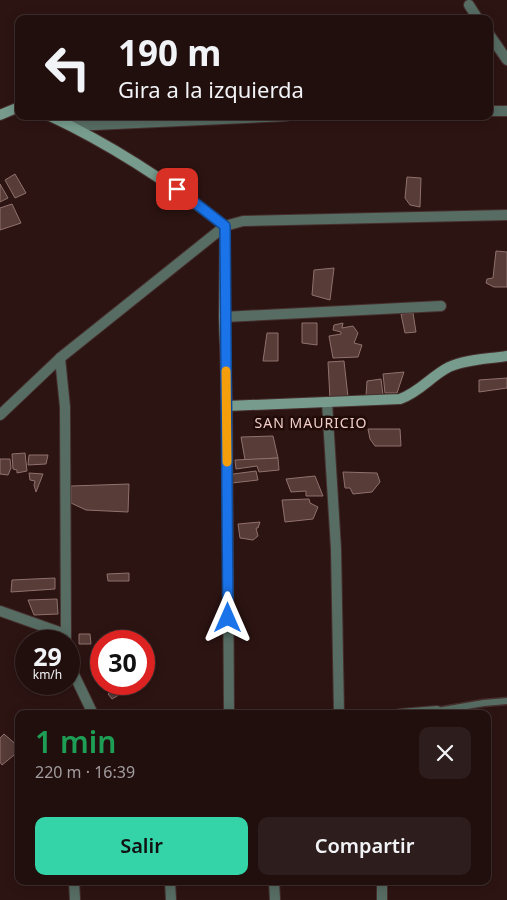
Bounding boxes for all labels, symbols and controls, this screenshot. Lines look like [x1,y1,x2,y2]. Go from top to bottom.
text: 190 m [118,29,221,76]
icon: left [35,35,100,100]
text: Gira a la izquierda [118,74,304,104]
pin [156,168,198,210]
icon: arrive [163,175,191,203]
district label: SAN MAURICIO [255,413,367,432]
position arrow [201,591,253,643]
speed limit sign: 30 [90,630,155,695]
text: 29 [33,639,62,673]
text: km/h [33,666,62,683]
text: 1 min [35,721,116,762]
button: close [419,727,471,779]
text: 220 m · 16:39 [35,761,135,783]
button: Salir [35,817,248,875]
button: Compartir [258,817,471,875]

